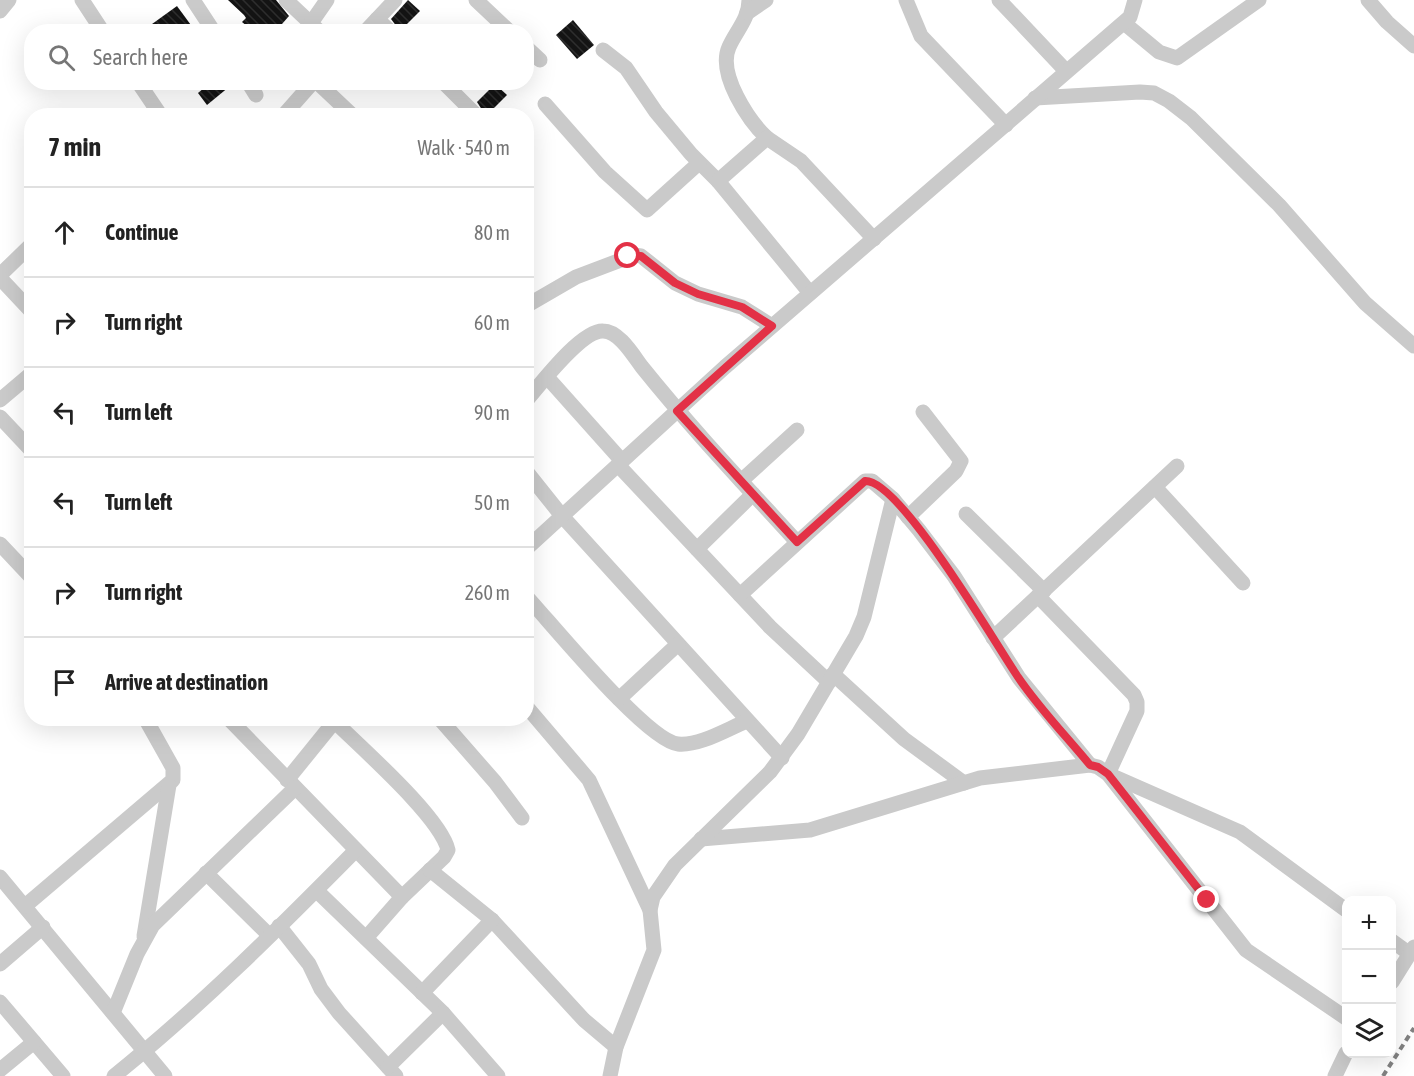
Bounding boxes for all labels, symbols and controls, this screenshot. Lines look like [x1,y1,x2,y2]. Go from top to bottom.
search box [24,24,534,90]
icon: search [45,41,78,74]
text: Search here [93,44,188,70]
text: 7 min [48,132,101,162]
text: Walk · 540 m [418,136,510,159]
icon: ahead [48,216,81,249]
text: Continue [105,219,179,245]
text: 80 m [474,221,510,244]
route start [614,242,640,268]
icon: right [48,306,81,339]
text: Turn right [105,309,182,335]
text: 60 m [474,311,510,334]
icon: left [48,396,81,429]
text: Turn left [105,399,172,425]
text: 90 m [474,401,510,424]
icon: left [48,486,81,519]
text: Turn left [105,489,172,515]
text: 50 m [474,491,510,514]
icon: right [48,576,81,609]
text: Turn right [105,579,182,605]
text: 260 m [465,581,510,604]
icon: arrive [48,666,81,699]
text: Arrive at destination [105,669,268,695]
route end [1193,886,1219,912]
map controls [1342,896,1396,1058]
button: + [1342,896,1396,950]
button: − [1342,950,1396,1004]
button: layers [1342,1004,1396,1058]

